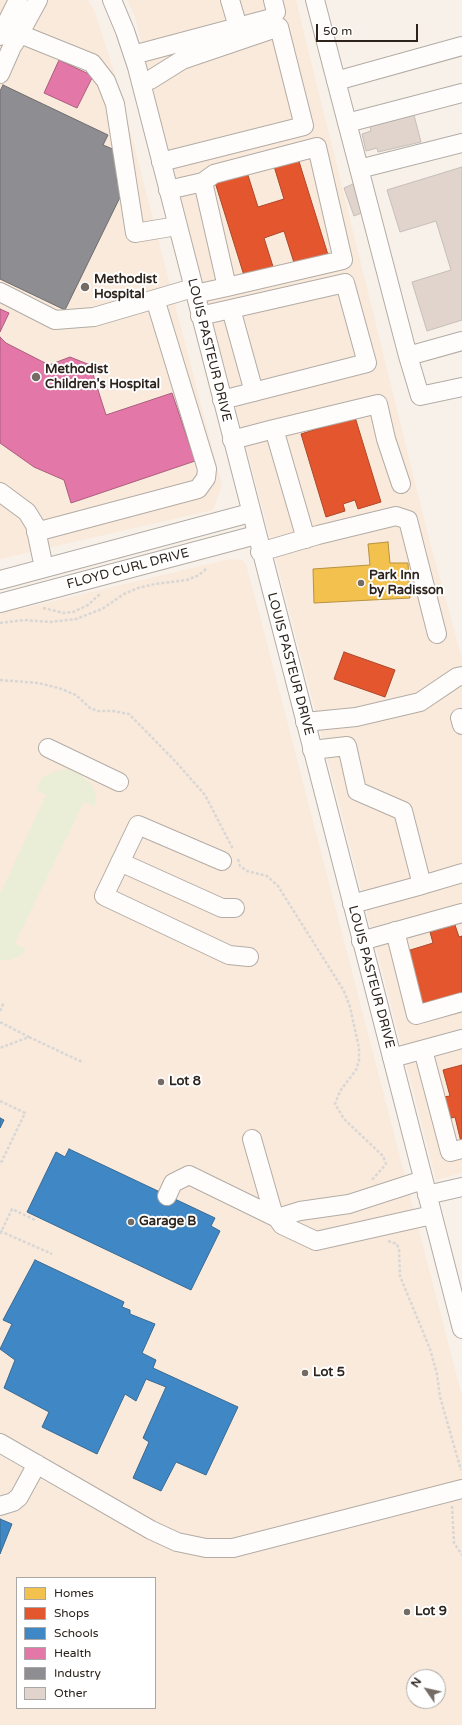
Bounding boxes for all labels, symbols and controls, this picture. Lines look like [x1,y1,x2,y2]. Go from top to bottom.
scale bar [318,16,420,42]
text: 50 m [323,24,352,38]
place label: Methodist Hospital [94,272,157,303]
street label: LOUIS PASTEUR DRIVE [184,277,234,423]
marker: Methodist Hospital [79,281,91,293]
place label: Methodist Children's Hospital [45,362,160,393]
marker: Methodist Children's Hospital [30,371,42,383]
street label: FLOYD CURL DRIVE [65,545,191,593]
place label: Park Inn by Radisson [369,568,444,599]
marker: Park Inn by Radisson [356,578,366,588]
street label: LOUIS PASTEUR DRIVE [263,591,317,737]
street label: LOUIS PASTEUR DRIVE [344,904,398,1050]
place label: Lot 8 [169,1074,201,1090]
marker: Lot 8 [156,1077,166,1087]
place label: Garage B [139,1214,196,1230]
marker: Garage B [126,1217,136,1227]
place label: Lot 5 [313,1365,345,1381]
marker: Lot 5 [300,1368,310,1378]
legend [16,1577,156,1709]
text: Homes [54,1586,94,1600]
place label: Lot 9 [415,1604,447,1620]
text: Shops [54,1606,89,1620]
marker: Lot 9 [402,1607,412,1617]
text: Schools [54,1626,98,1640]
text: Health [54,1646,91,1660]
text: Industry [54,1666,101,1680]
north arrow [406,1669,446,1709]
text: N [409,1675,424,1690]
text: Other [54,1686,87,1700]

